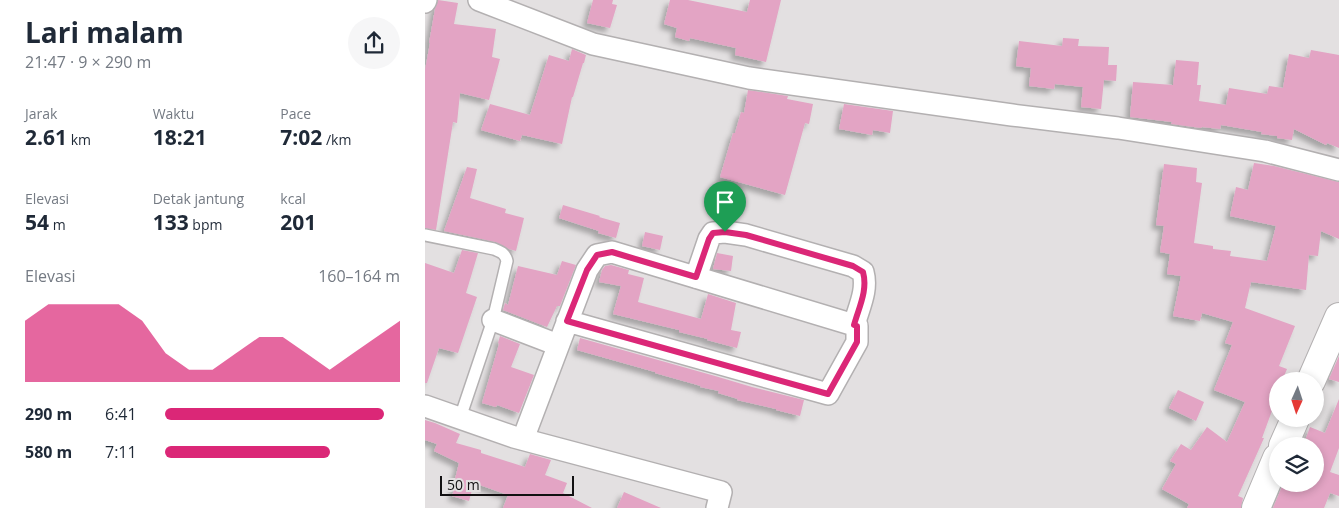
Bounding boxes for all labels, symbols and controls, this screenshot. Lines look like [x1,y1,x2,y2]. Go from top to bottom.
text: Lari malam [25,13,184,51]
button: share [348,17,400,69]
text: 21:47 · 9 × 290 m [25,51,151,73]
text: Jarak [25,104,57,123]
text: Waktu [153,104,194,123]
text: Pace [280,104,311,123]
text: 2.61 [25,123,67,151]
text: 18:21 [153,123,207,151]
text: 7:02 [280,123,322,151]
text: km [67,130,91,149]
text: /km [322,130,351,149]
pin [704,181,746,232]
icon: arrive [711,188,739,216]
text: Elevasi [25,189,69,208]
text: Detak jantung [153,189,244,208]
text: kcal [280,189,306,208]
text: 54 [25,208,49,236]
text: 133 [153,208,189,236]
text: 201 [280,208,316,236]
text: m [49,215,66,234]
text: bpm [189,215,222,234]
text: Elevasi [25,265,75,287]
text: 160–164 m [318,265,400,287]
north arrow [1269,372,1324,428]
map controls [1269,372,1324,492]
text: 290 m [25,403,72,425]
text: 6:41 [105,403,137,425]
button: layers [1269,437,1324,492]
text: 580 m [25,441,72,463]
text: 7:11 [105,441,137,463]
scale bar [440,473,574,496]
text: 50 m [447,475,480,494]

